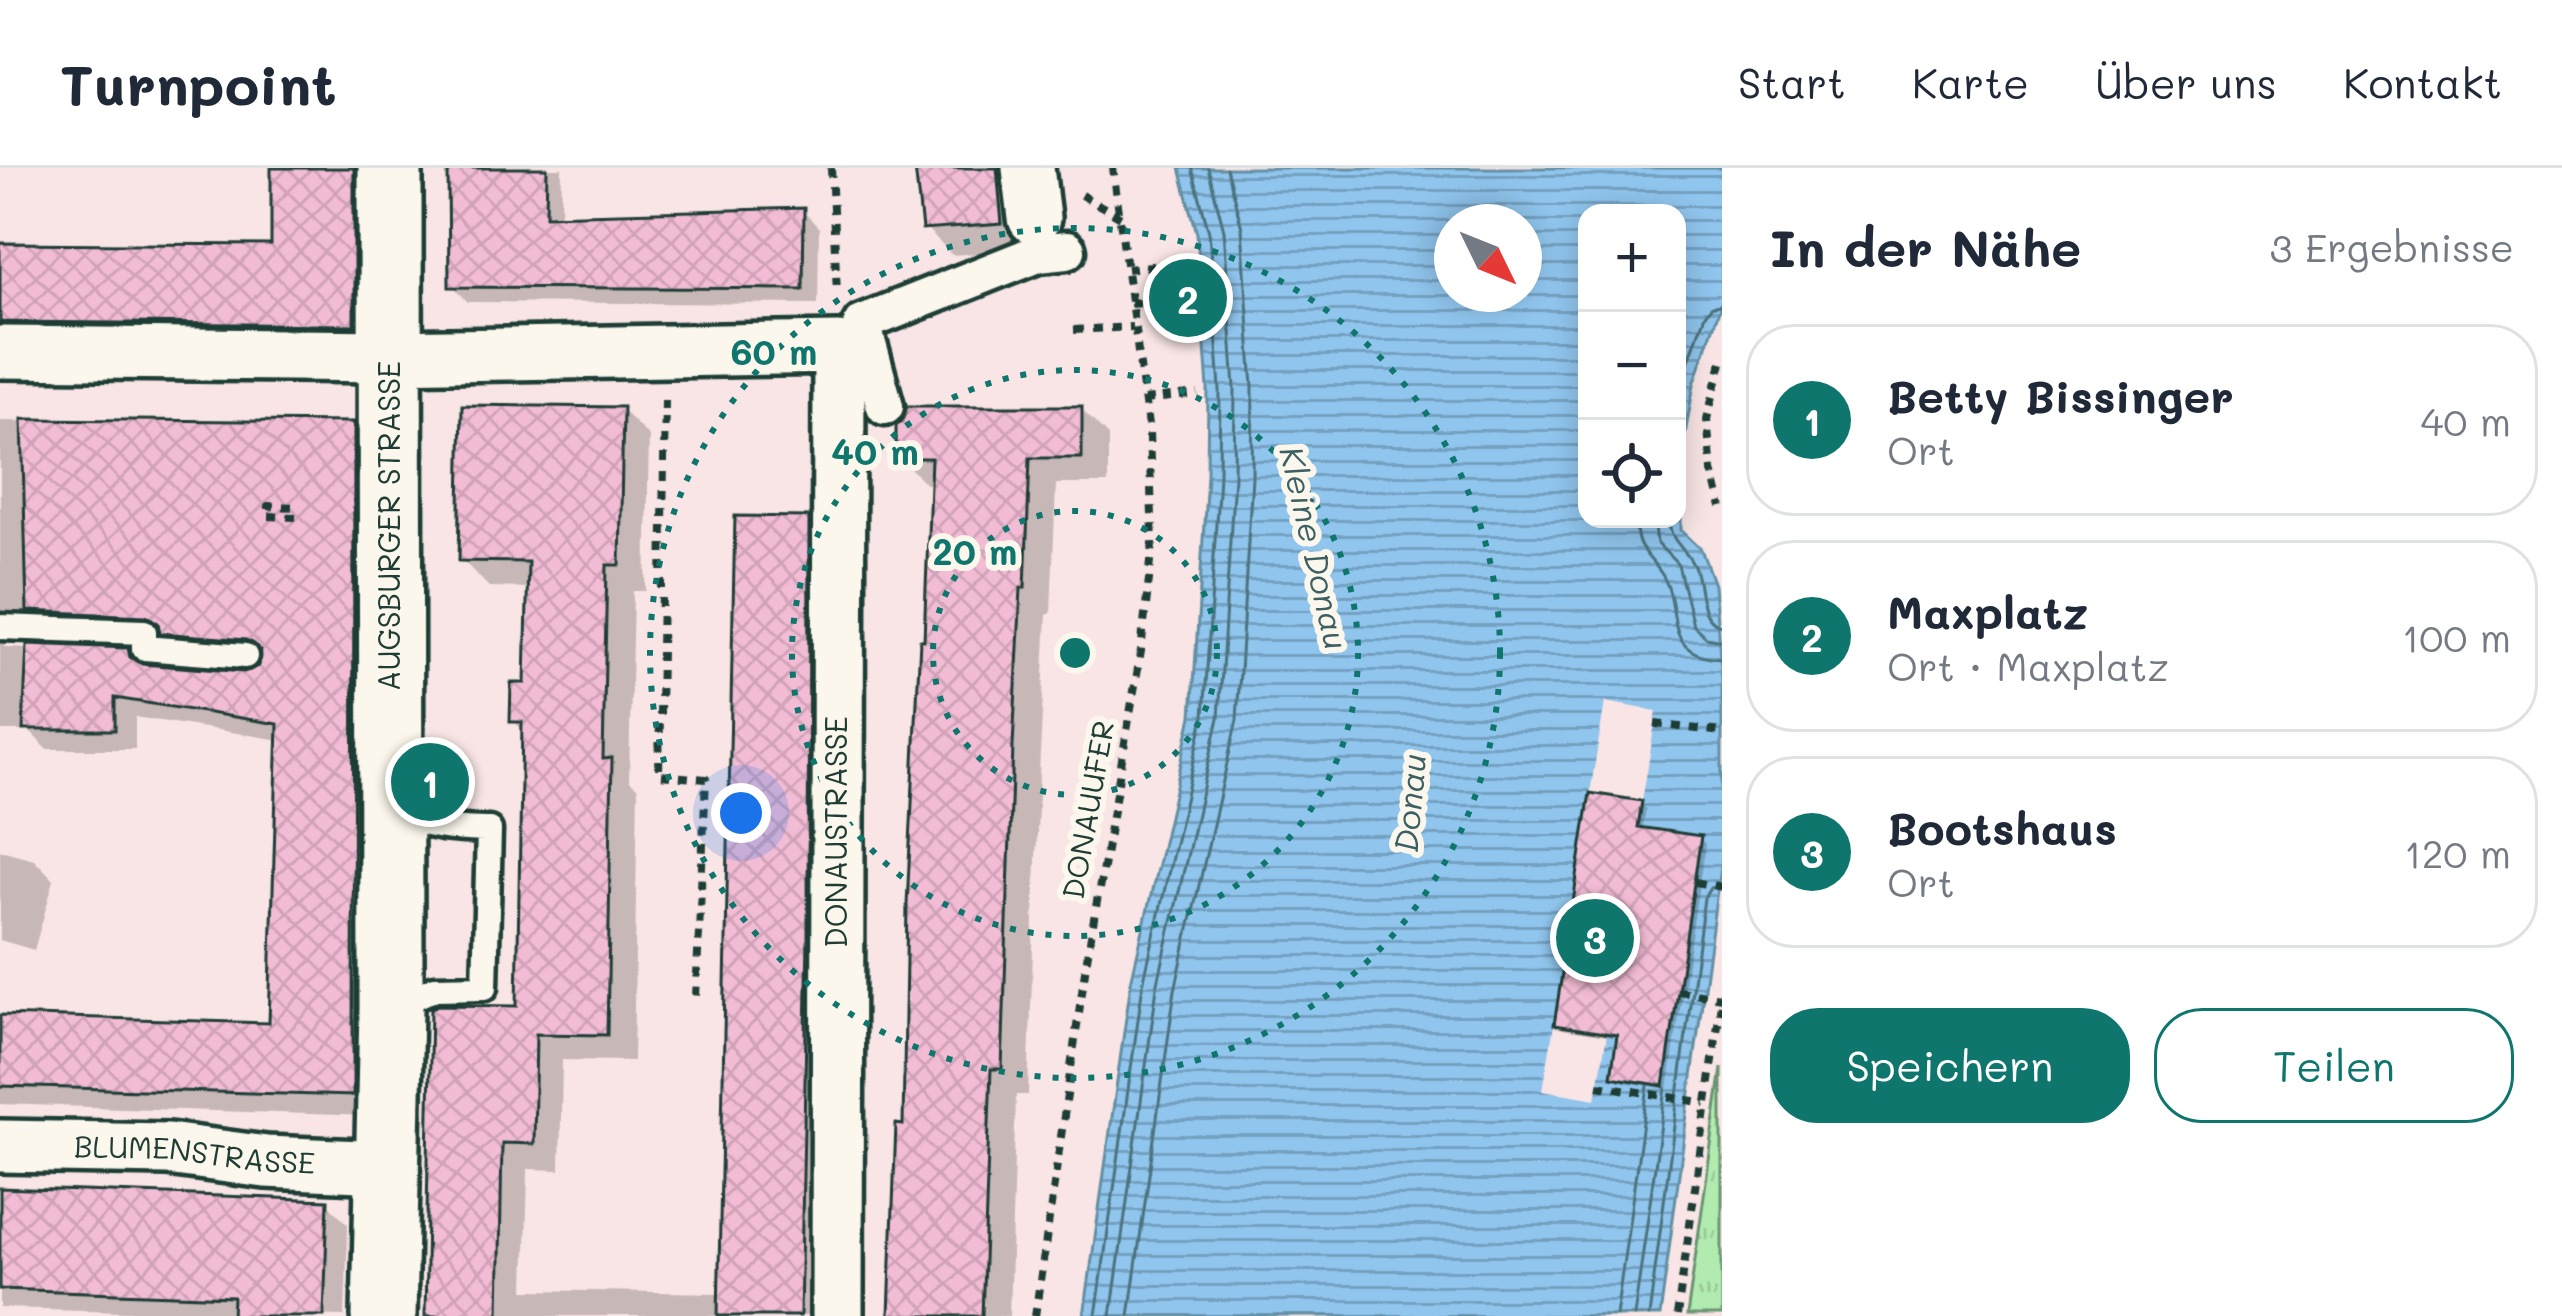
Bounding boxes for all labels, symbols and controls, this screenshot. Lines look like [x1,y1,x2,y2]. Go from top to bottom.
text: Turnpoint [60,46,337,120]
text: Start [1738,55,1846,110]
text: Karte [1912,55,2029,110]
text: Über uns [2095,55,2277,110]
text: Kontakt [2343,55,2502,110]
north arrow [1434,204,1542,312]
map controls [1578,204,1686,528]
button: + [1578,204,1686,312]
text: In der Nähe [1770,213,2081,280]
text: 3 Ergebnisse [2270,221,2514,272]
pin: 2 [1149,253,1227,343]
button: − [1578,312,1686,420]
text: 60 m [731,327,817,374]
street label: AUGSBURGER STRASSE [368,361,408,691]
text: Betty Bissinger [1887,366,2234,424]
text: 1 [1803,395,1821,446]
text: 40 m [2420,395,2511,446]
button: locate [1578,420,1686,528]
text: Ort [1887,424,1955,475]
text: 40 m [831,427,919,474]
water label: Kleine Donau [1271,442,1360,653]
text: 20 m [933,527,1017,574]
text: Maxplatz [1887,582,2088,640]
text: 2 [1801,611,1823,662]
text: 100 m [2402,611,2511,662]
centre of rings [1054,632,1096,674]
text: Ort · Maxplatz [1887,640,2169,691]
street label: DONAUSTRASSE [815,716,855,948]
street label: DONAUUFER [1052,717,1122,902]
pin: 1 [391,737,469,827]
water label: Donau [1383,752,1434,854]
your location [711,783,771,843]
text: Bootshaus [1887,798,2117,856]
text: 3 [1800,827,1824,878]
text: 120 m [2404,827,2511,878]
text: Ort [1887,856,1955,907]
pin: 3 [1556,893,1634,983]
button: Speichern [1770,1008,2130,1123]
button: Teilen [2154,1008,2514,1123]
street label: BLUMENSTRASSE [74,1125,316,1182]

